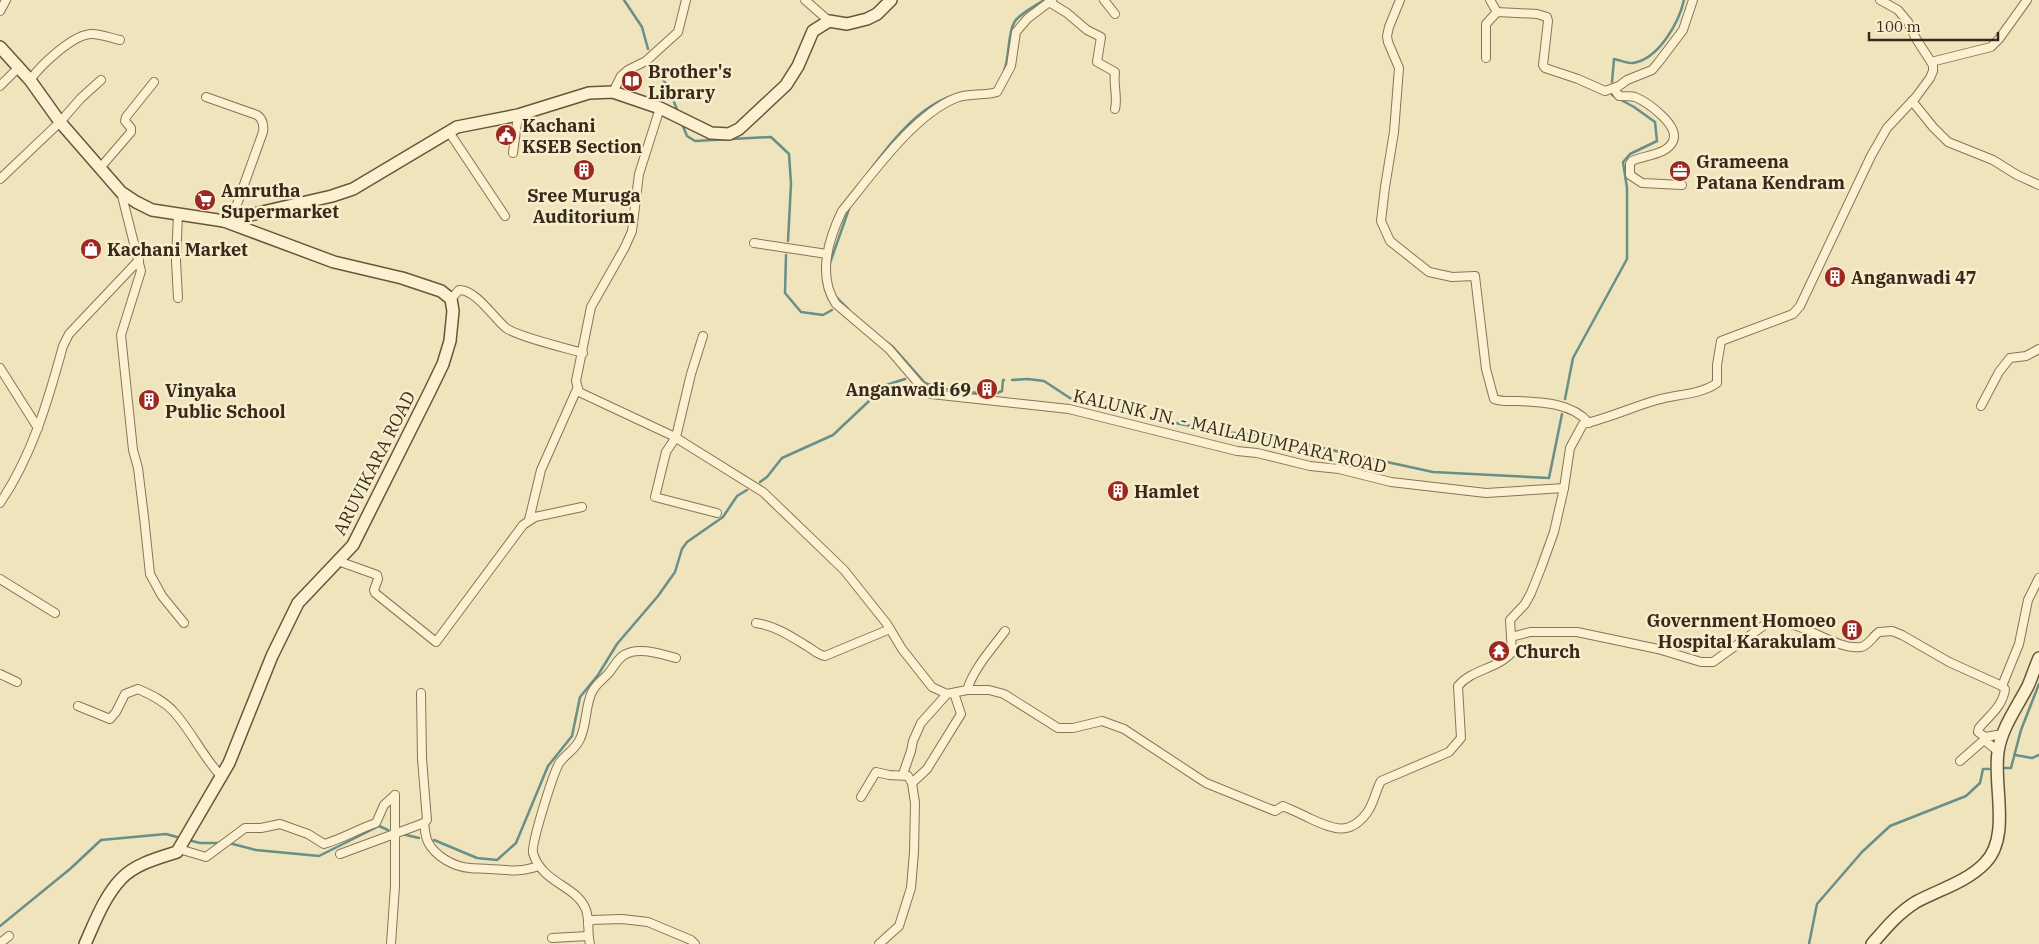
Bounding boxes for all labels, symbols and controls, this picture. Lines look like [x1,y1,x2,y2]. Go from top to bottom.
scale bar [1869,10,1998,42]
text: 100 m [1876,17,1921,36]
place label: Brother's Library [648,60,732,104]
library icon: Brother's Library [620,69,644,93]
place label: Kachani KSEB Section [522,114,642,158]
public building icon: Kachani KSEB Section [494,123,518,147]
place label: Grameena Patana Kendram [1696,150,1845,194]
building icon: Sree Muruga Auditorium [572,158,596,182]
office icon: Grameena Patana Kendram [1668,159,1692,183]
place label: Amrutha Supermarket [221,179,339,223]
place label: Sree Muruga Auditorium [527,184,641,228]
supermarket icon: Amrutha Supermarket [193,188,217,212]
shop icon: Kachani Market [79,237,103,261]
place label: Kachani Market [107,238,248,261]
building icon: Anganwadi 47 [1823,265,1847,289]
place label: Anganwadi 47 [1851,266,1977,289]
building icon: Anganwadi 69 [975,377,999,401]
place label: Anganwadi 69 [845,378,971,401]
place label: Vinyaka Public School [165,379,286,423]
street label: KALUNK JN. - MAILADUMPARA ROAD [1071,384,1389,478]
street label: ARUVIKARA ROAD [328,387,420,539]
building icon: Vinyaka Public School [137,388,161,412]
building icon: Hamlet [1106,479,1130,503]
place label: Hamlet [1134,480,1199,503]
place label: Government Homoeo Hospital Karakulam [1647,609,1837,653]
building icon: Government Homoeo Hospital Karakulam [1840,618,1864,642]
temple icon: Church [1487,639,1511,663]
place label: Church [1515,640,1581,663]

